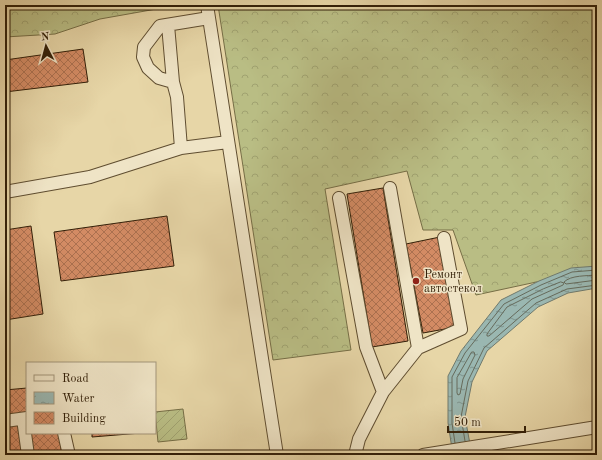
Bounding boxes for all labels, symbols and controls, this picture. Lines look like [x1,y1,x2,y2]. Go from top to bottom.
north arrow [26,26,66,66]
text: N [40,32,50,43]
place label: Ремонт автостекол [424,269,482,295]
marker: Ремонт автостекол [411,276,421,286]
legend [26,362,156,434]
text: Road [62,373,89,385]
text: Water [62,393,95,405]
scale bar [448,408,525,434]
text: Building [62,413,106,425]
text: 50 m [454,416,481,429]

